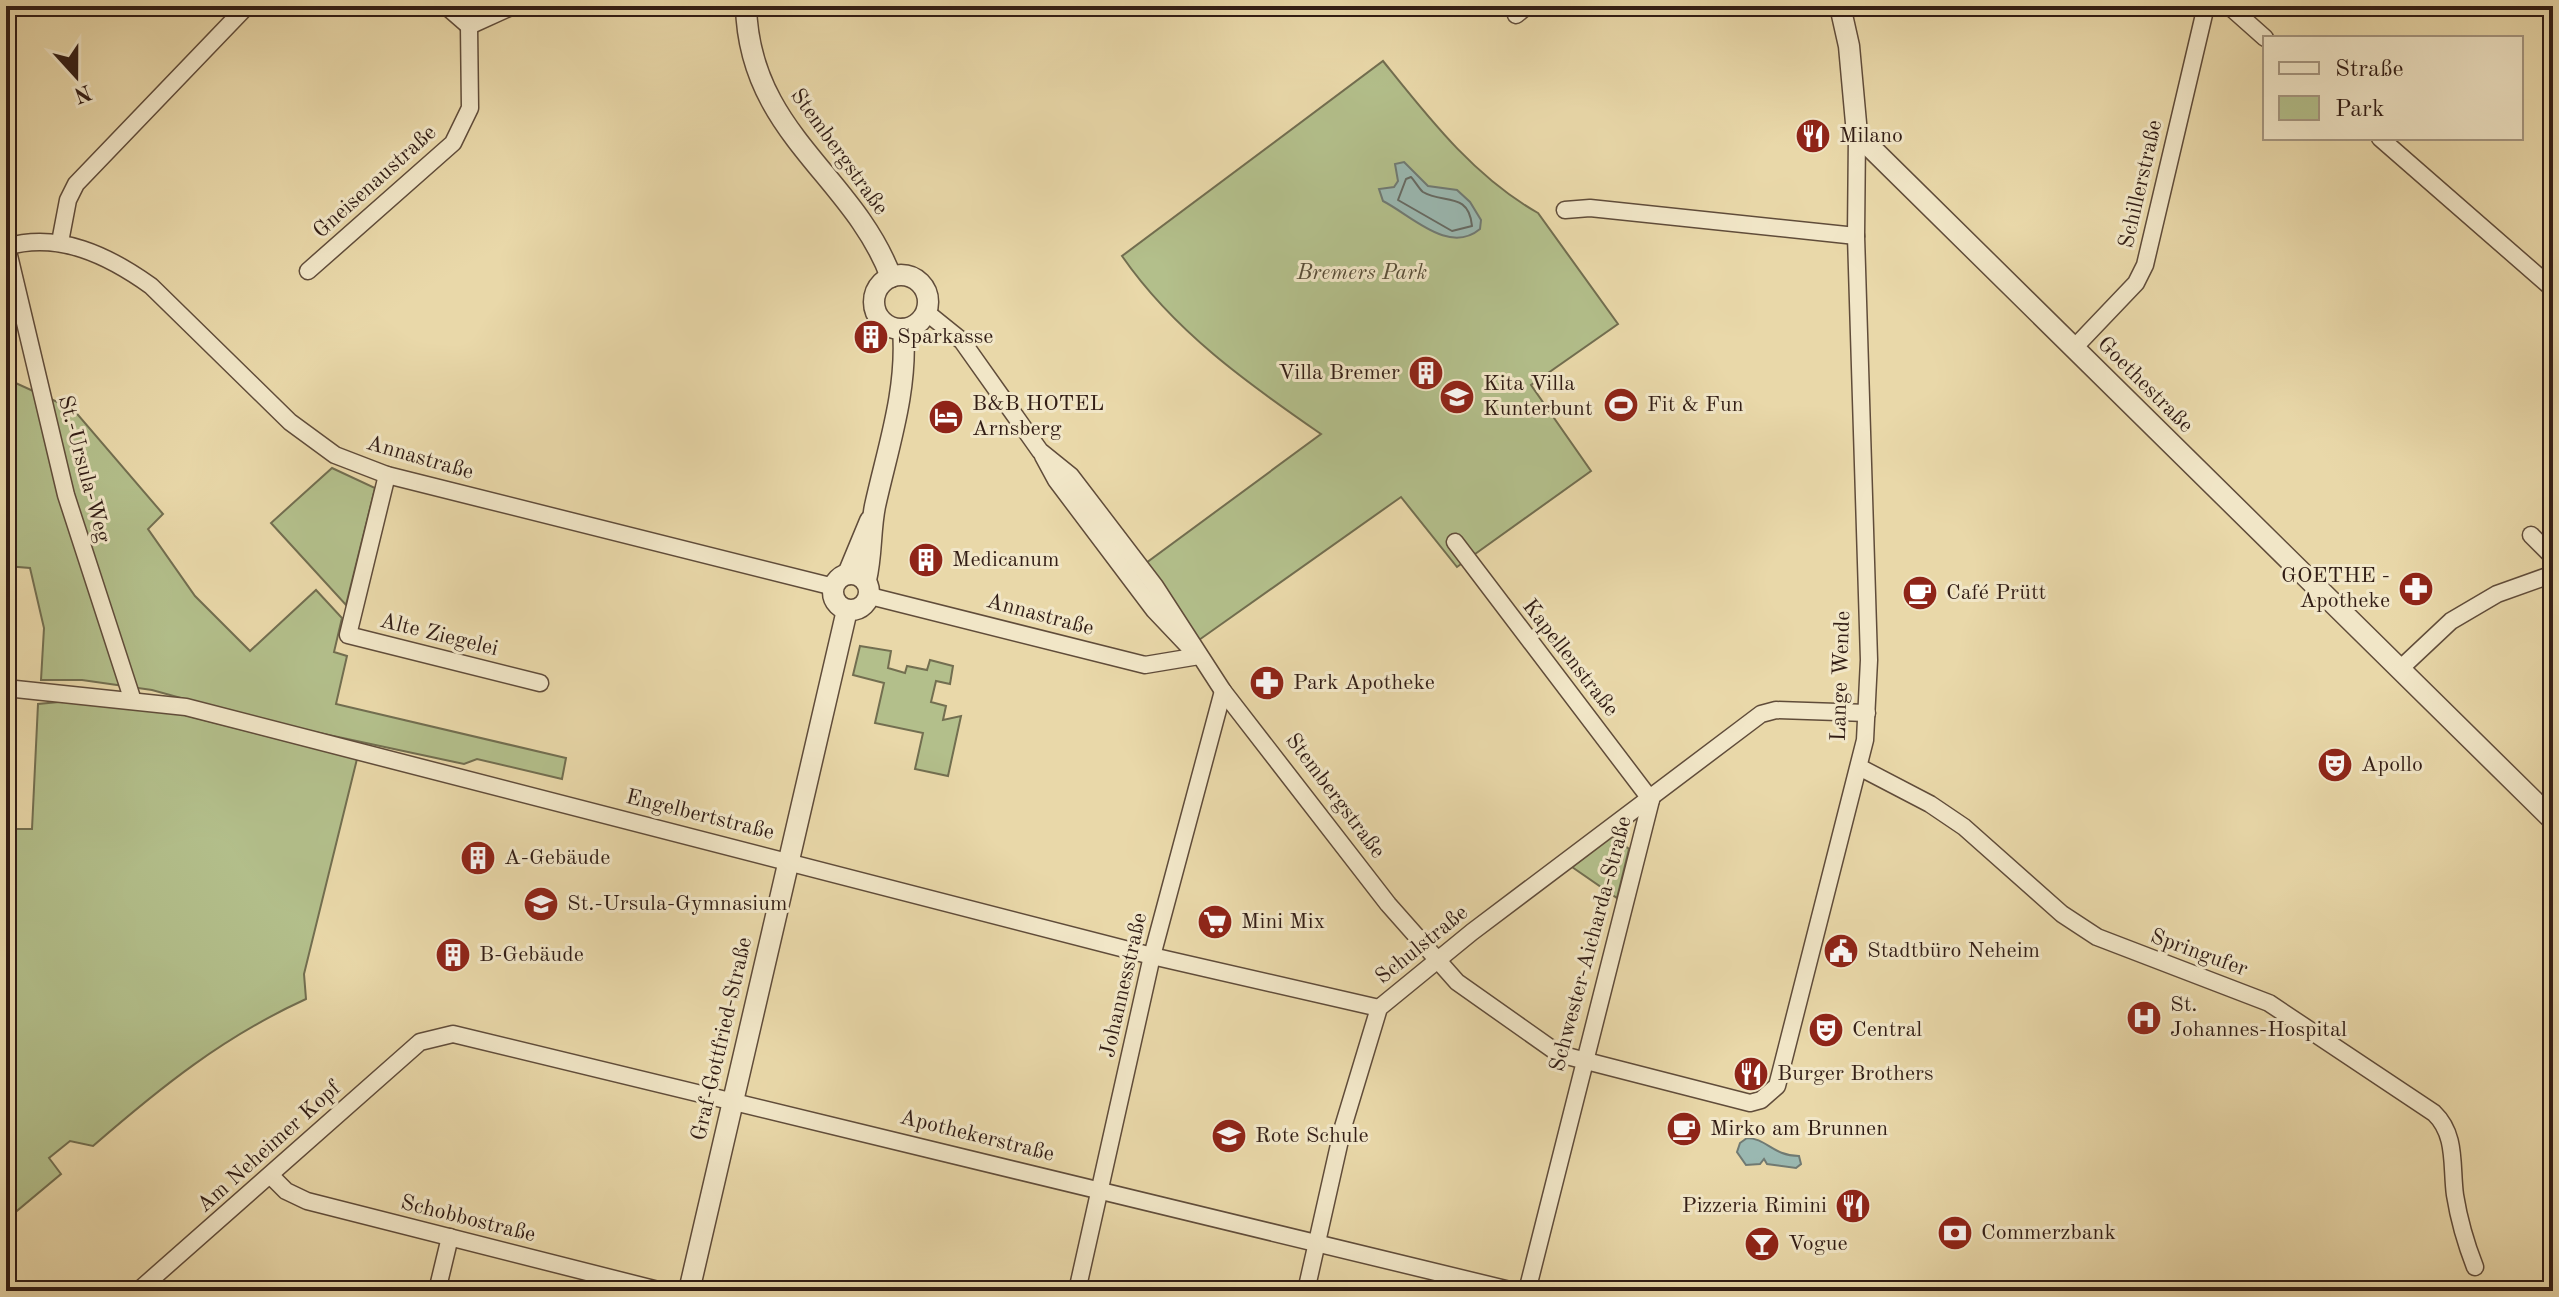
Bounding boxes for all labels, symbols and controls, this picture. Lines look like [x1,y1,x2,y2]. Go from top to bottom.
north arrow [36,36,116,116]
legend [2263,36,2523,140]
text: Straße [2335,58,2404,82]
text: N [70,80,94,106]
street label: Stembergstraße [786,85,892,219]
text: Park [2335,98,2384,122]
restaurant icon: Milano [1794,117,1832,155]
street label: Schillerstraße [2116,118,2166,250]
street label: Gneisenaustraße [309,121,441,243]
place label: Milano [1839,125,1903,147]
park label: Bremers Park [1296,262,1428,284]
building icon: Sparkasse [852,318,890,356]
place label: Sparkasse [897,326,993,348]
street label: Goethestraße [2093,333,2197,437]
building icon: Villa Bremer [1407,354,1445,392]
place label: Villa Bremer [1278,362,1400,384]
place label: Kita Villa Kunterbunt [1483,373,1593,420]
school or university icon: Kita Villa Kunterbunt [1438,378,1476,416]
sports icon: Fit & Fun [1602,386,1640,424]
street label: St.-Ursula-Weg [54,393,114,545]
place label: B&B HOTEL Arnsberg [972,393,1104,440]
place label: Fit & Fun [1647,394,1744,416]
hotel icon: B&B HOTEL Arnsberg [927,398,965,436]
street label: Annastraße [364,432,476,484]
building icon: Medicanum [907,541,945,579]
place label: Medicanum [952,549,1060,571]
place label: GOETHE - Apotheke [2281,565,2390,612]
pharmacy icon: GOETHE - Apotheke [2397,570,2435,608]
cafe icon: Café Prütt [1901,574,1939,612]
place label: Café Prütt [1946,582,2046,604]
street label: Annastraße [984,590,1096,640]
street label: Kapellenstraße [1518,595,1622,721]
street label: Alte Ziegelei [378,610,500,660]
street label: Lange Wende [1828,610,1854,742]
pharmacy icon: Park Apotheke [1248,664,1286,702]
place label: Park Apotheke [1293,672,1435,694]
street label: Stembergstraße [1281,729,1389,863]
theatre icon: Apollo [2316,746,2354,784]
place label: Apollo [2361,754,2423,776]
street label: Engelbertstraße [624,786,776,844]
street label: Schwester-Aicharda-Straße [1546,814,1636,1074]
building icon: A-Gebäude [459,839,497,877]
place label: A-Gebäude [504,847,610,869]
school or university icon: St.-Ursula-Gymnasium [522,885,560,923]
place label: St.-Ursula-Gymnasium [567,893,788,915]
street label: Schulstraße [1372,901,1472,989]
supermarket icon: Mini Mix [1196,903,1234,941]
street label: Johannesstraße [1097,910,1151,1060]
place label: Mini Mix [1241,911,1325,933]
street label: Springufer [2147,925,2251,981]
public building icon: Stadtbüro Neheim [1822,932,1860,970]
street label: Graf-Gottfried-Straße [688,935,756,1143]
building icon: B-Gebäude [434,936,472,974]
place label: Stadtbüro Neheim [1867,940,2040,962]
place label: B-Gebäude [479,944,584,966]
place label: St. Johannes-Hospital [2170,994,2347,1041]
hospital icon: St. Johannes-Hospital [2125,999,2163,1037]
theatre icon: Central [1807,1011,1845,1049]
place label: Central [1852,1019,1922,1041]
restaurant icon: Burger Brothers [1732,1055,1770,1093]
place label: Burger Brothers [1777,1063,1934,1085]
street label: Am Neheimer Kopf [193,1077,345,1217]
street label: Apothekerstraße [898,1106,1056,1166]
cafe icon: Mirko am Brunnen [1665,1110,1703,1148]
school or university icon: Rote Schule [1210,1117,1248,1155]
place label: Mirko am Brunnen [1710,1118,1888,1140]
place label: Rote Schule [1255,1125,1369,1147]
restaurant icon: Pizzeria Rimini [1834,1187,1872,1225]
street label: Schobbostraße [398,1192,538,1246]
place label: Pizzeria Rimini [1682,1195,1827,1217]
bank icon: Commerzbank [1936,1214,1974,1252]
place label: Commerzbank [1981,1222,2116,1244]
bar icon: Vogue [1743,1225,1781,1263]
place label: Vogue [1788,1233,1848,1255]

